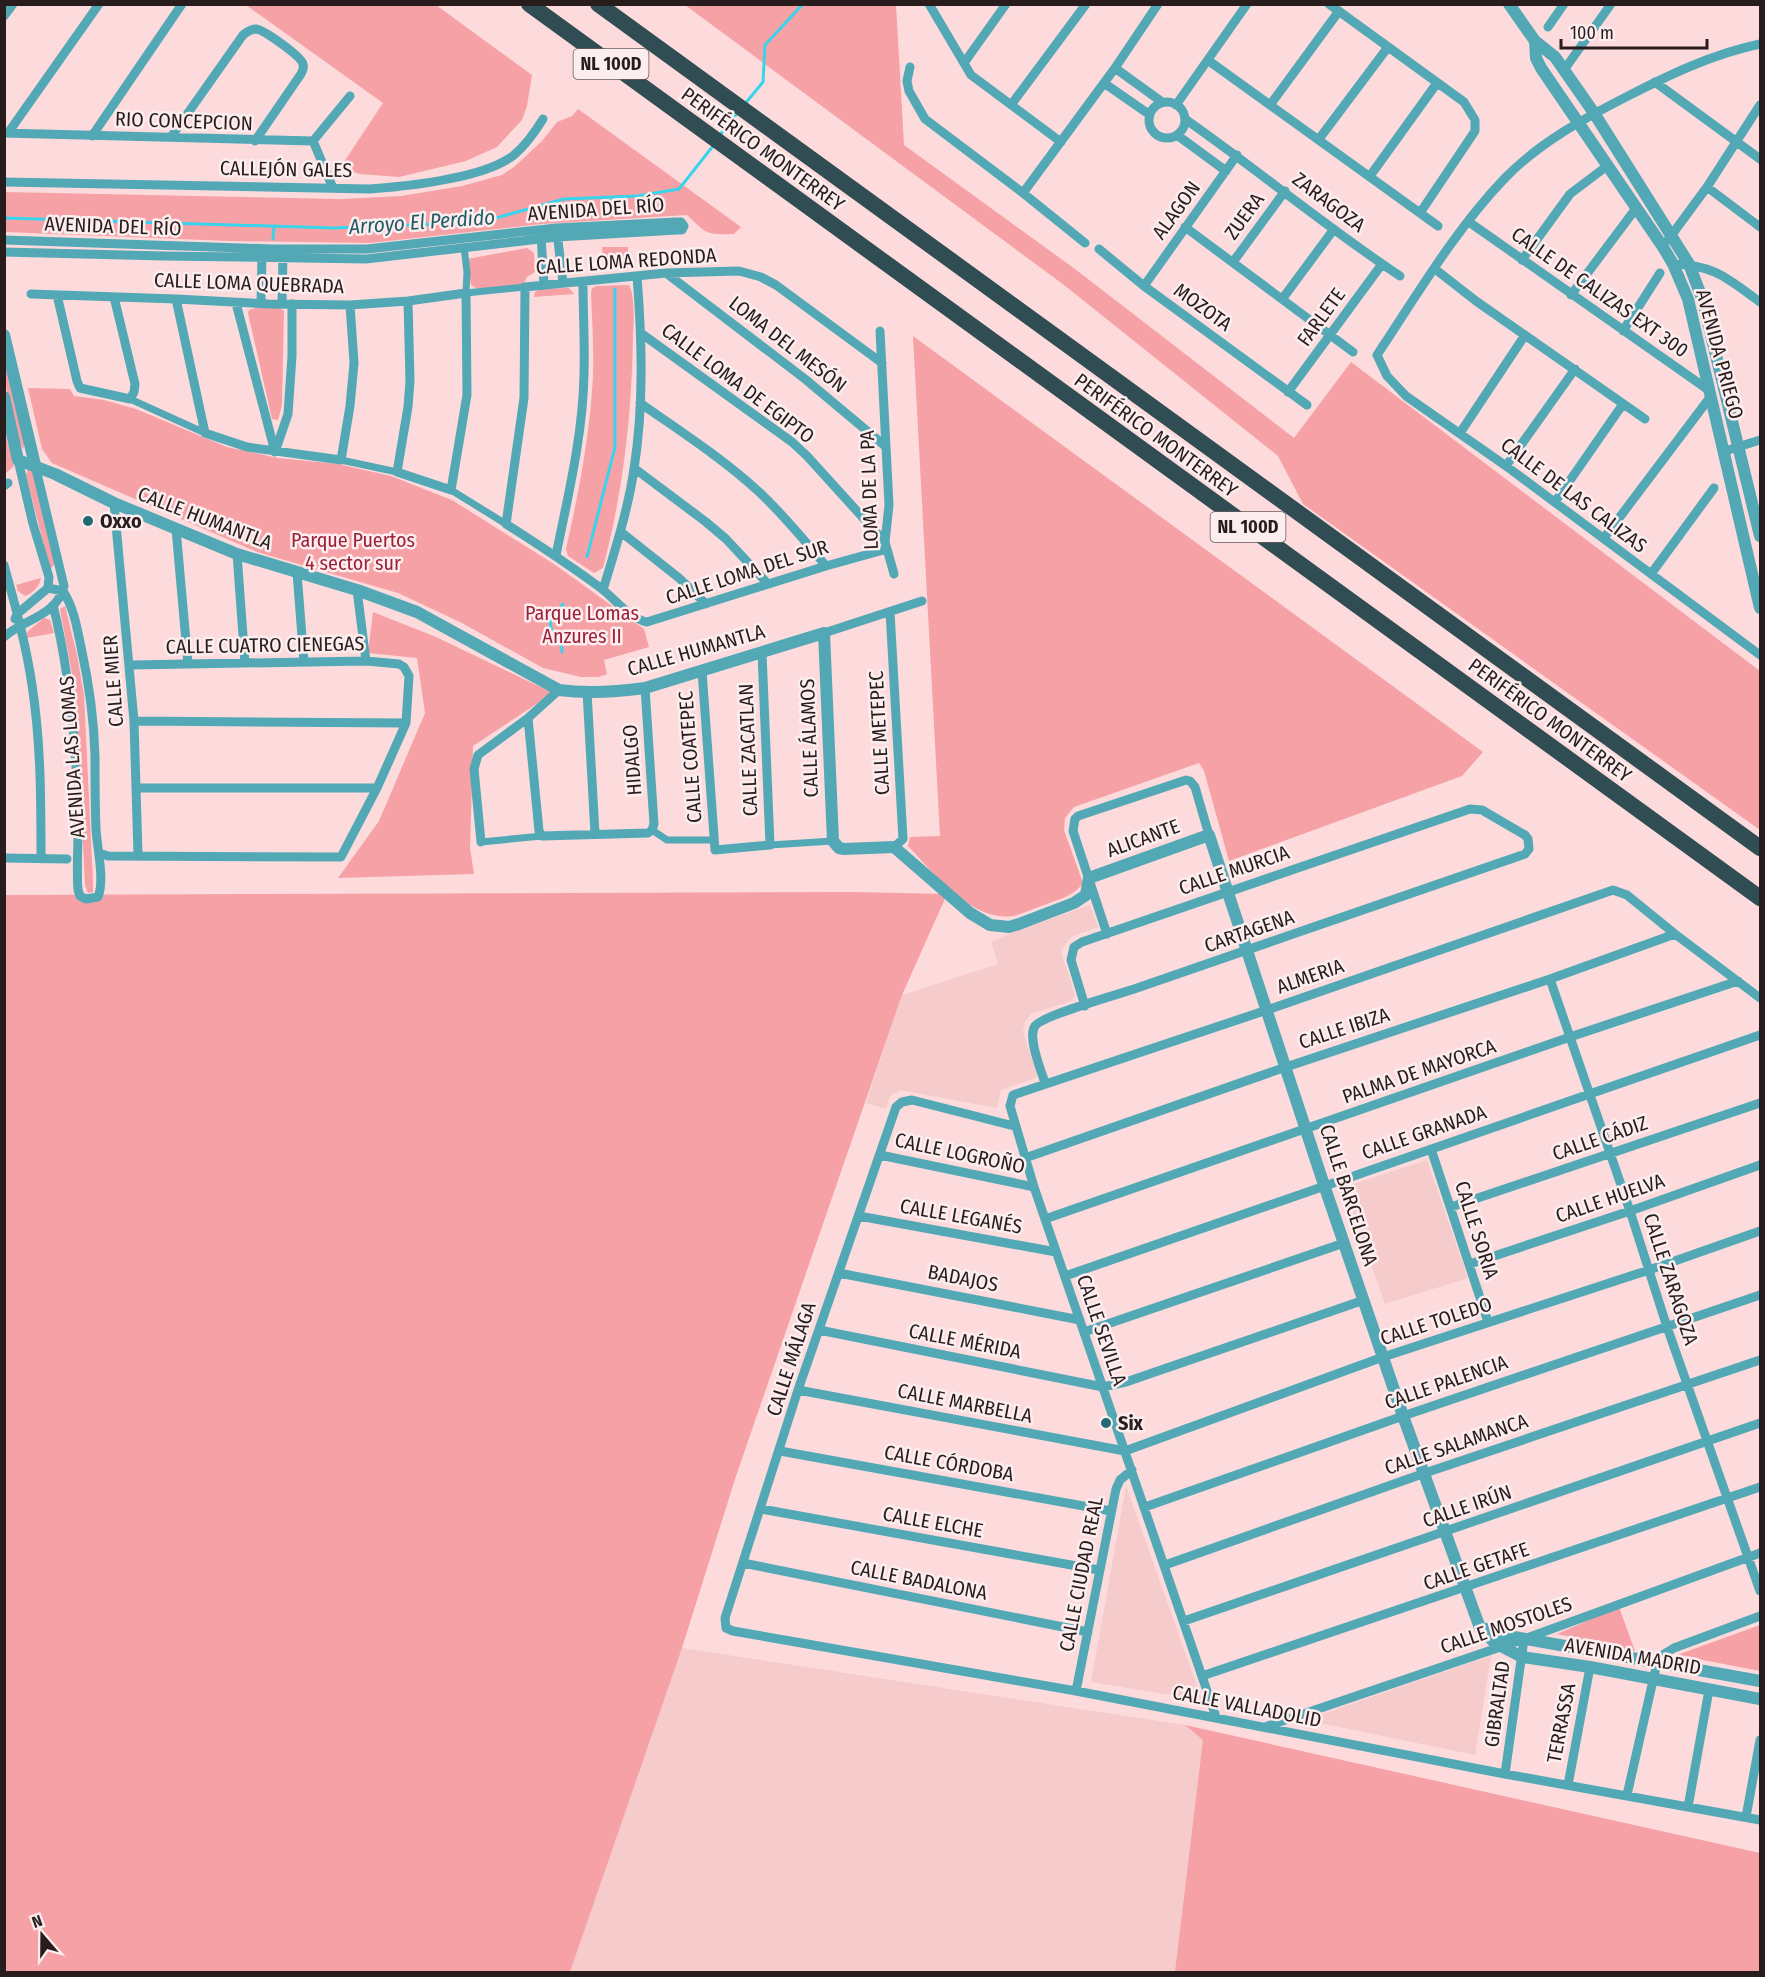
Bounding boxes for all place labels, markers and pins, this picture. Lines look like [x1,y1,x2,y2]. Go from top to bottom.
place label: Oxxo [100,509,142,533]
marker: Oxxo [81,514,95,528]
place label: Six [1118,1411,1144,1435]
marker: Six [1099,1416,1113,1430]

